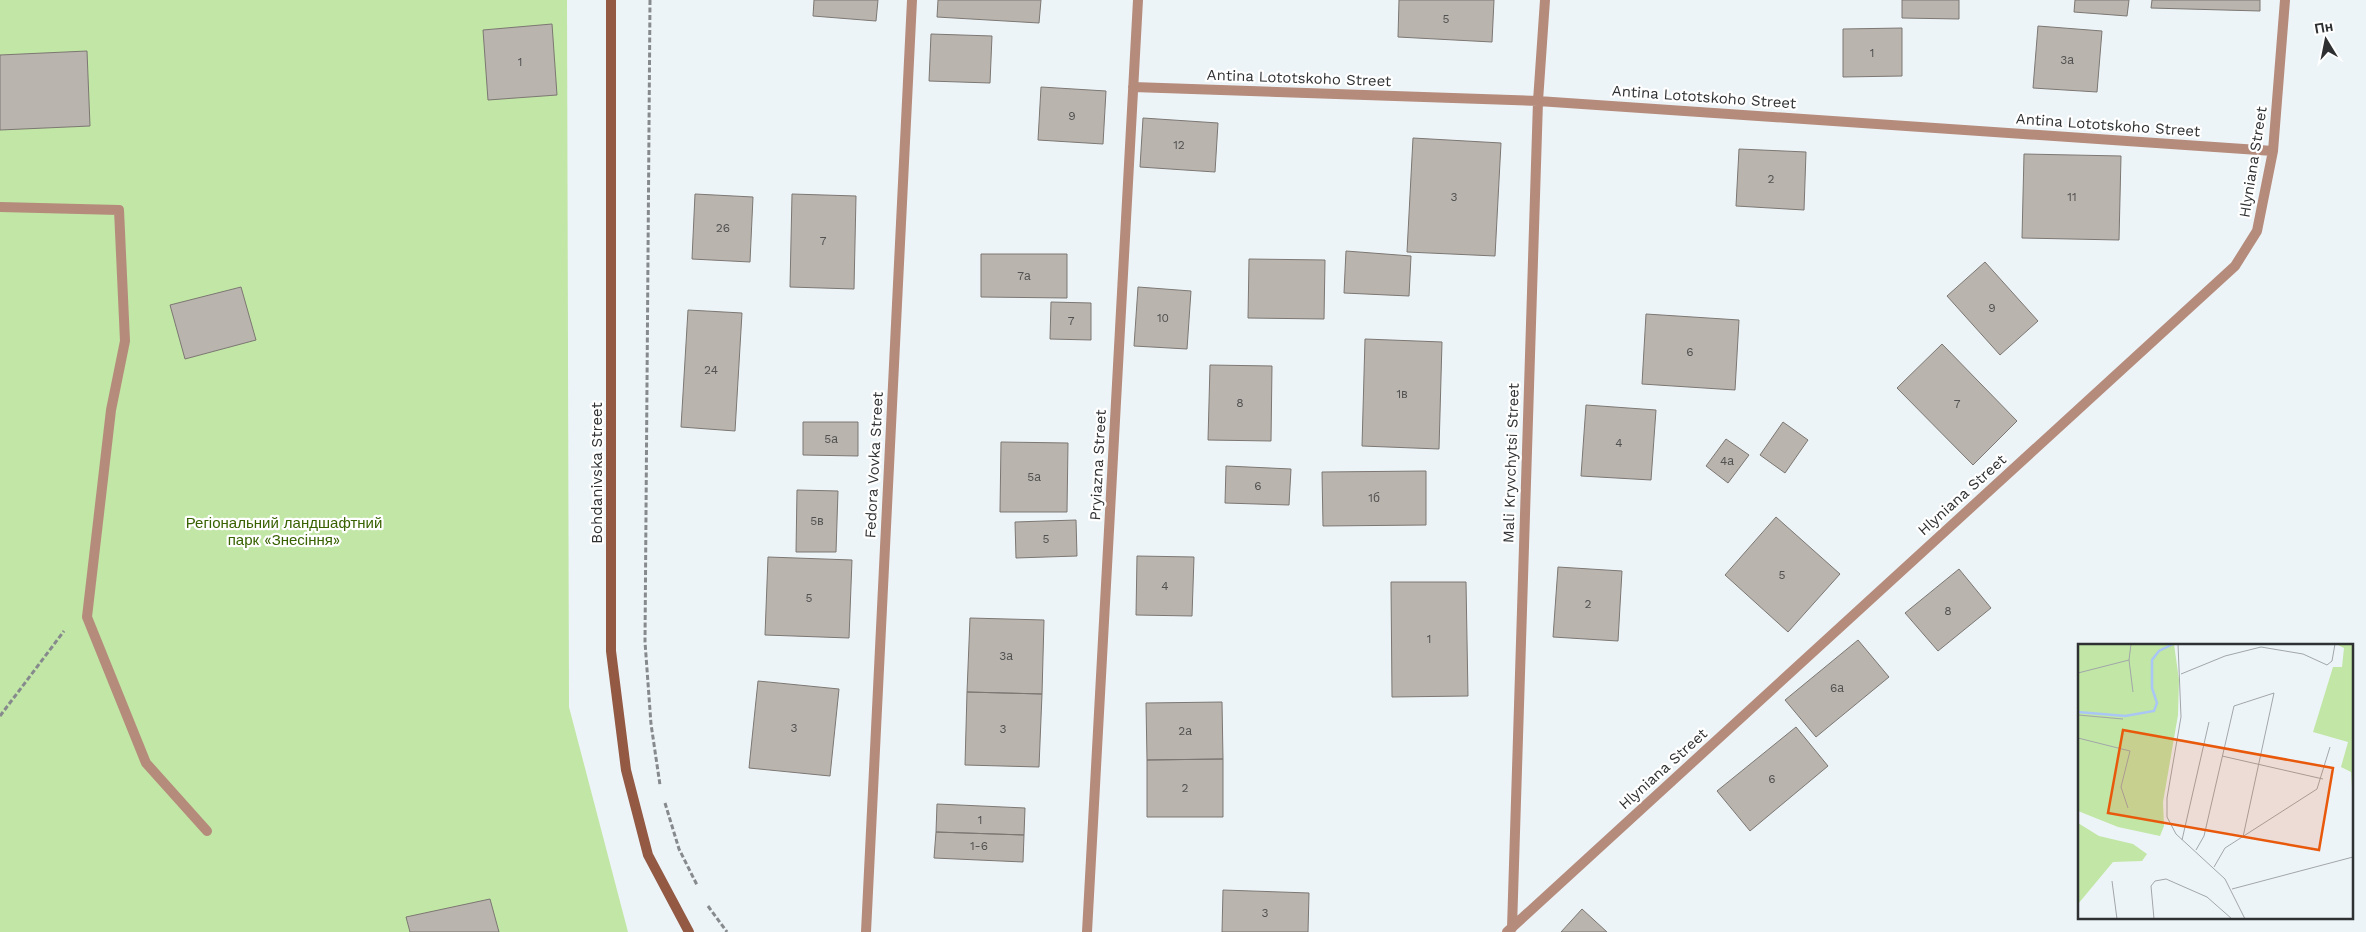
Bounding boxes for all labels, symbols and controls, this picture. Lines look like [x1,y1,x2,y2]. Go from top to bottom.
house number: 5 [1443,12,1450,26]
north arrow [2301,15,2351,65]
text: Пн [2313,18,2334,37]
house number: 1 [1870,46,1874,60]
house number: 3а [2060,53,2074,67]
house number: 1 [518,55,522,69]
street label: Antina Lototskoho Street [1206,66,1392,90]
street label: Antina Lototskoho Street [1611,82,1797,112]
street label: Hlyniana Street [2235,104,2271,219]
house number: 9 [1068,109,1076,123]
street label: Antina Lototskoho Street [2015,110,2201,140]
house number: 12 [1173,138,1185,152]
house number: 2 [1768,172,1775,186]
house number: 3 [1451,190,1458,204]
house number: 11 [2067,190,2077,204]
house number: 26 [716,221,730,235]
house number: 7 [820,234,827,248]
house number: 7а [1017,269,1031,283]
house number: 9 [1988,301,1996,315]
house number: 10 [1157,311,1169,325]
house number: 7 [1068,314,1075,328]
house number: 6 [1686,345,1694,359]
house number: 24 [704,363,718,377]
street label: Mali Kryvchytsi Street [1499,382,1523,543]
house number: 1в [1396,387,1408,401]
street label: Fedora Vovka Street [861,391,887,539]
house number: 8 [1236,396,1244,410]
house number: 7 [1954,397,1961,411]
street label: Bohdanivska Street [588,402,606,544]
street label: Pryiazna Street [1086,408,1110,521]
house number: 5а [824,432,838,446]
house number: 4 [1615,436,1623,450]
street label: Hlyniana Street [1914,450,2010,539]
house number: 4а [1720,454,1734,468]
house number: 5а [1027,470,1041,484]
house number: 6 [1254,479,1262,493]
house number: 1б [1368,491,1380,505]
park label: Регіональний ландшафтний парк «Знесіння» [186,514,382,549]
house number: 5в [810,514,824,528]
house number: 5 [1043,532,1050,546]
house number: 5 [1779,568,1786,582]
house number: 4 [1161,579,1169,593]
house number: 5 [806,591,813,605]
house number: 2 [1585,597,1592,611]
house number: 8 [1944,604,1952,618]
house number: 1 [1427,632,1431,646]
inset map [2078,644,2354,920]
house number: 3а [999,649,1013,663]
house number: 6а [1830,681,1844,695]
house number: 3 [791,721,798,735]
house number: 3 [1000,722,1007,736]
house number: 2а [1178,724,1192,738]
street label: Hlyniana Street [1615,724,1711,813]
house number: 6 [1768,772,1776,786]
house number: 2 [1182,781,1189,795]
house number: 1 [978,813,982,827]
house number: 1-6 [970,839,988,853]
house number: 3 [1262,906,1269,920]

